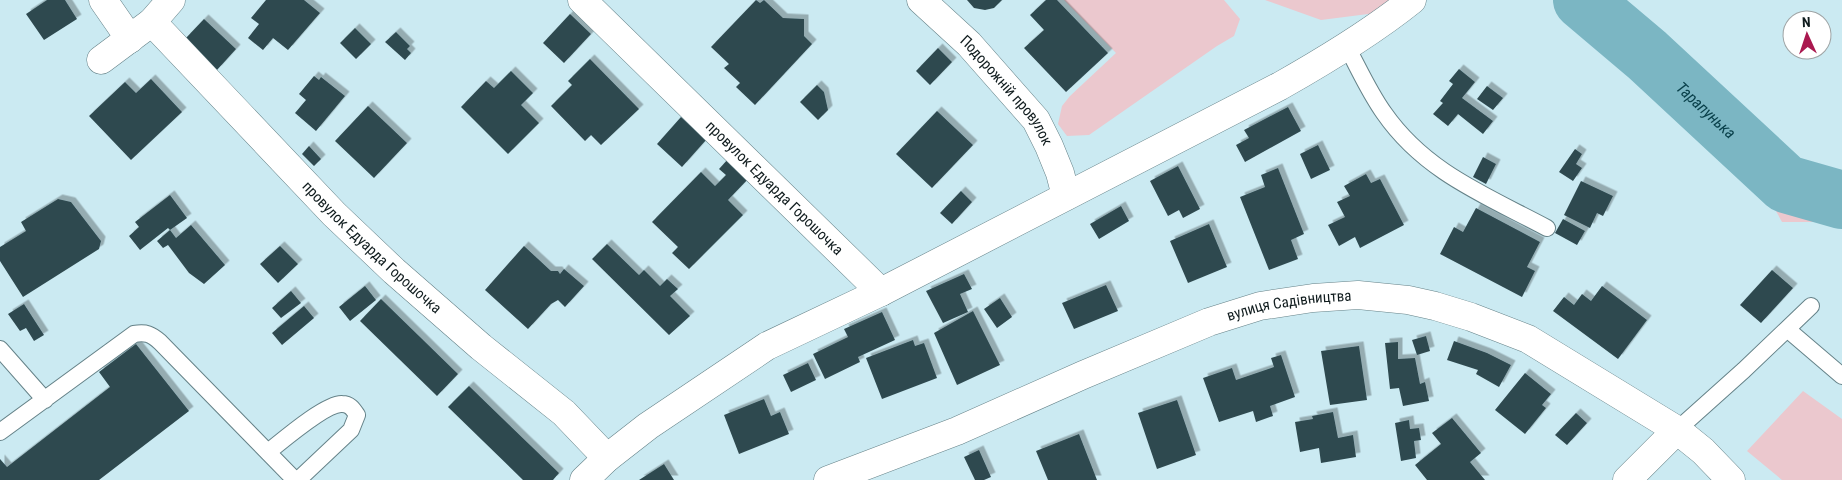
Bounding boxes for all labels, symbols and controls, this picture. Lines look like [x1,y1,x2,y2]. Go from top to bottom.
north arrow [1782,10,1832,60]
text: N [1802,14,1811,30]
street label: Подорожній провулок [956,31,1056,148]
water label: Тарапунька [1673,78,1740,142]
street label: провулок Едуарда Горошочка [702,117,847,259]
street label: провулок Едуарда Горошочка [299,177,445,317]
street label: вулиця Садівництва [1225,286,1352,325]

